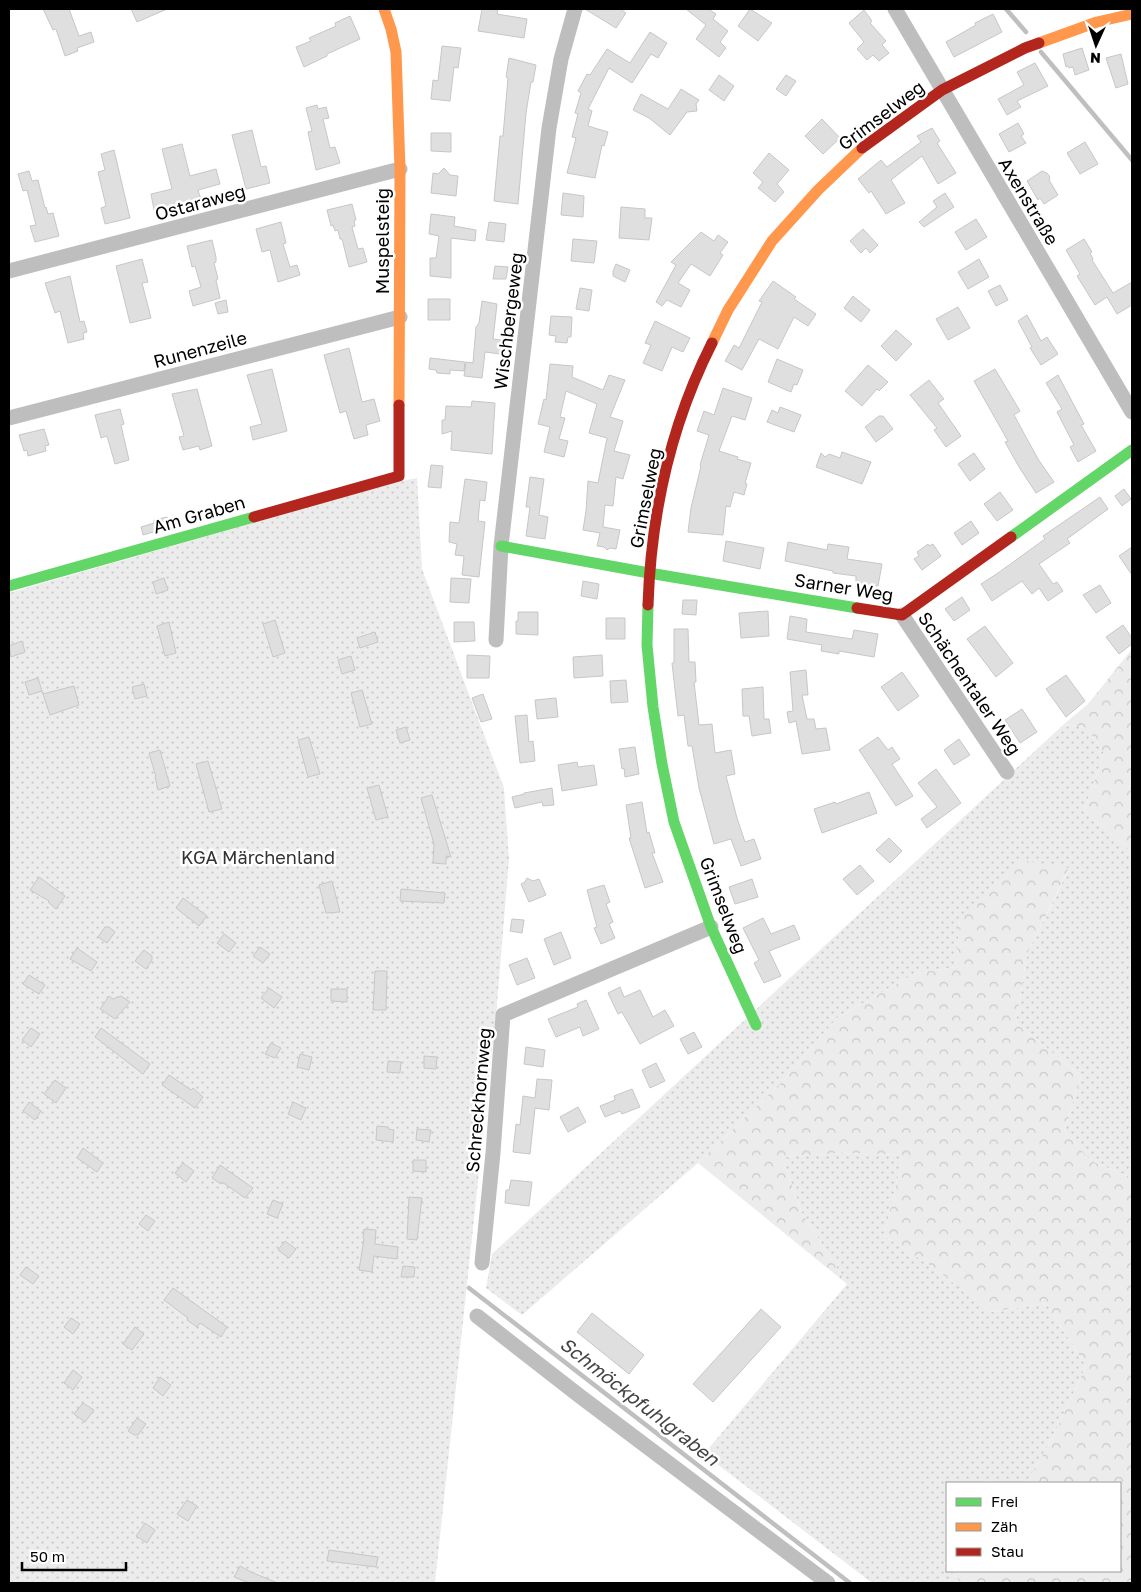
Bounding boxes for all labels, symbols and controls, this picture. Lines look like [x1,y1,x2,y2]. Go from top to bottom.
north arrow [1071,20,1121,70]
text: N [1090,50,1101,67]
street label: Grimselweg [834,76,928,154]
street label: Axenstraße [994,153,1064,249]
street label: Ostaraweg [152,179,248,225]
street label: Muspelsteig [371,188,393,294]
street label: Wischbergeweg [489,251,527,391]
street label: Runenzeile [151,326,249,372]
street label: Grimselweg [624,446,666,550]
street label: Am Graben [150,490,248,538]
street label: Sarner Weg [793,568,895,606]
street label: Schächentaler Weg [914,607,1026,759]
park label: KGA Märchenland [181,846,335,868]
street label: Grimselweg [695,853,753,957]
street label: Schreckhornweg [461,1027,495,1173]
water label: Schmöckpfuhlgraben [556,1332,725,1471]
legend [946,1482,1121,1572]
text: Frei [991,1492,1018,1510]
text: Zäh [991,1517,1018,1535]
scale bar [22,1540,126,1572]
text: Stau [991,1542,1024,1560]
text: 50 m [30,1547,65,1565]

